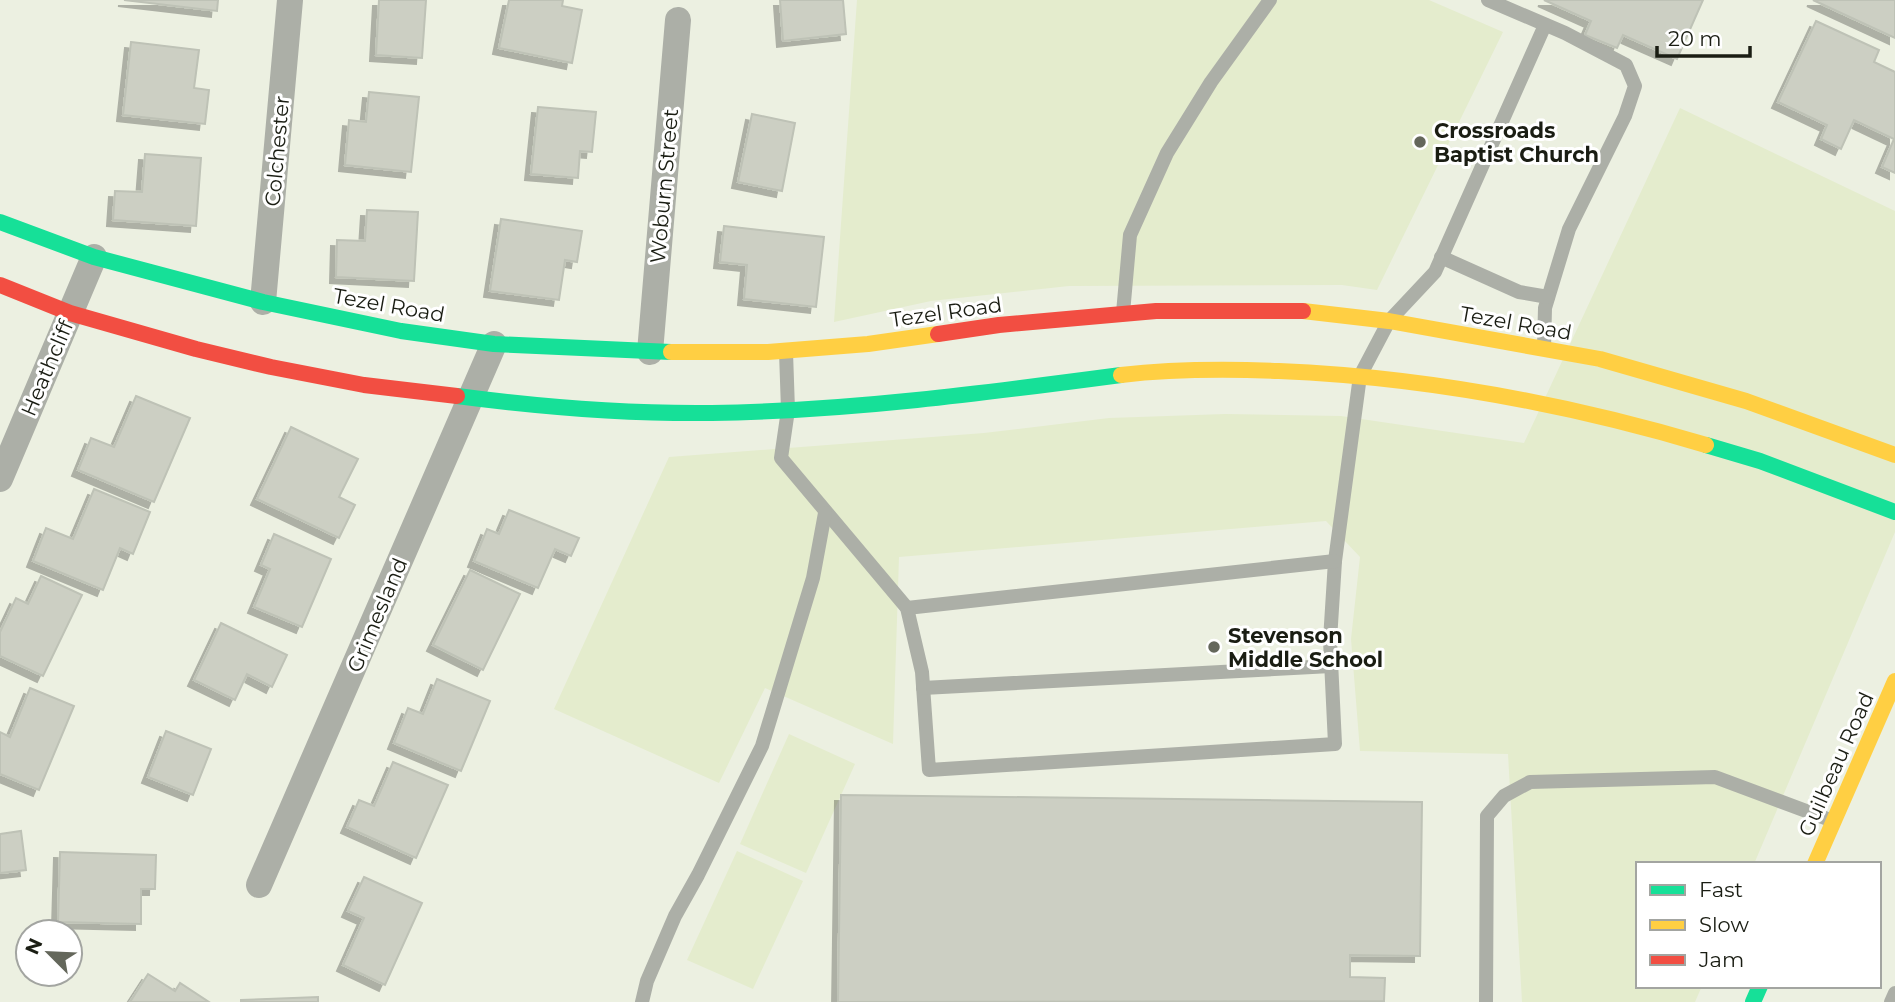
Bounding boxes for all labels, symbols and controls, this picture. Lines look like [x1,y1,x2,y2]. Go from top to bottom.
scale bar [1657,14,1750,58]
text: 20 m [1668,26,1722,51]
street label: Colchester [260,94,294,208]
street label: Woburn Street [645,108,683,264]
place label: Crossroads Baptist Church [1434,118,1599,167]
marker: Crossroads Baptist Church [1412,134,1428,150]
street label: Tezel Road [331,283,447,327]
street label: Tezel Road [888,292,1004,332]
street label: Tezel Road [1458,301,1574,345]
street label: Heathcliff [16,315,79,420]
street label: Grimesland [342,554,412,676]
place label: Stevenson Middle School [1228,623,1383,672]
marker: Stevenson Middle School [1206,639,1222,655]
street label: Guilbeau Road [1793,688,1879,840]
legend [1636,862,1881,988]
text: Fast [1699,877,1743,902]
text: Slow [1699,912,1749,937]
north arrow [14,918,84,988]
text: N [20,935,48,958]
text: Jam [1698,947,1744,972]

